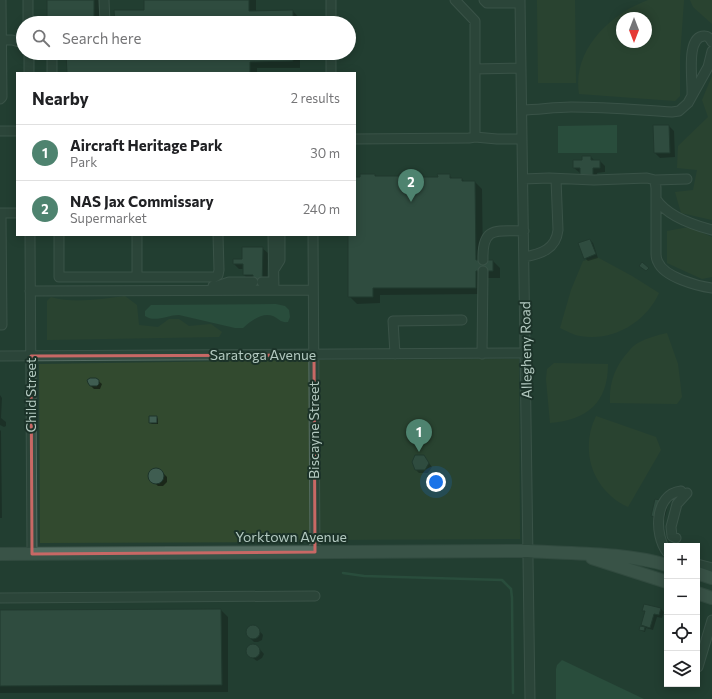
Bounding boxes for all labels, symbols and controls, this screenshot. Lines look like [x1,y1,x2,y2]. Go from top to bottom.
north arrow [616,12,652,48]
search box [16,16,356,60]
icon: search [30,27,52,49]
text: Search here [62,29,141,47]
text: Nearby [32,88,89,109]
text: 2 results [291,90,340,106]
text: Aircraft Heritage Park [70,136,223,154]
text: 1 [42,145,48,161]
text: 30 m [310,145,340,161]
text: Park [70,154,97,170]
pin: 2 [398,169,424,202]
text: NAS Jax Commissary [70,192,214,210]
text: 2 [41,201,49,217]
text: 240 m [303,201,340,217]
text: Supermarket [70,210,147,226]
street label: Allegheny Road [516,301,535,399]
street label: Saratoga Avenue [210,346,316,363]
street label: Child Street [22,357,39,433]
street label: Biscayne Street [305,381,322,479]
pin: 1 [406,419,432,452]
your location [426,472,446,492]
street label: Yorktown Avenue [235,528,347,545]
map controls [664,543,700,687]
button: + [664,543,700,579]
button: − [664,579,700,615]
button: locate [664,615,700,651]
button: layers [664,651,700,687]

